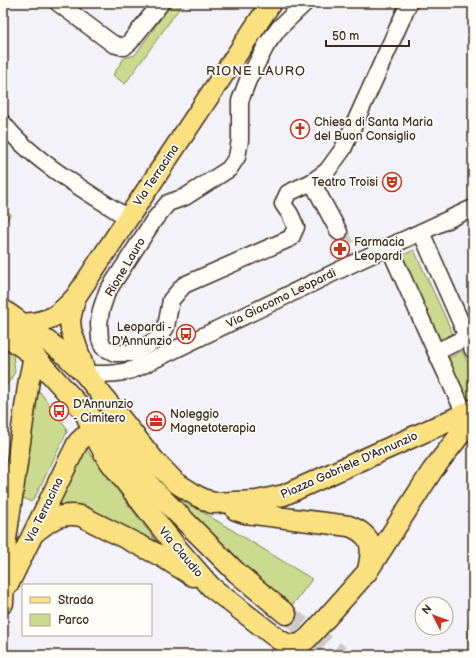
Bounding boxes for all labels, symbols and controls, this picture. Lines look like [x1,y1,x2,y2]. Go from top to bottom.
scale bar [326,22,409,48]
text: 50 m [332,29,359,44]
district label: RIONE LAURO [206,63,306,79]
place label: Chiesa di Santa Maria del Buon Consiglio [314,115,433,144]
church icon: Chiesa di Santa Maria del Buon Consiglio [289,118,311,140]
street label: Via Terracina [130,142,183,209]
theatre icon: Teatro Troisi [381,171,403,193]
place label: Teatro Troisi [312,175,378,190]
street label: Rione Lauro [102,235,149,300]
place label: Farmacia Leopardi [354,235,405,264]
pharmacy icon: Farmacia Leopardi [329,238,351,260]
street label: Via Giacomo Leopardi [224,265,339,332]
place label: Leopardi - D'Annunzio [112,320,172,349]
bus stop icon: Leopardi - D'Annunzio [175,323,197,345]
place label: D'Annunzio - Cimitero [73,397,134,426]
bus stop icon: D'Annunzio - Cimitero [48,400,70,422]
place label: Noleggio Magnetoterapia [170,407,256,436]
office icon: Noleggio Magnetoterapia [145,410,167,432]
street label: Piazza Gabriele D'Annunzio [278,428,420,503]
street label: Via Terracina [22,475,67,545]
street label: Via Claudio [155,524,206,581]
legend [22,584,152,636]
text: Strada [58,593,94,608]
north arrow [414,596,454,636]
text: N [419,602,435,617]
text: Parco [58,613,89,628]

